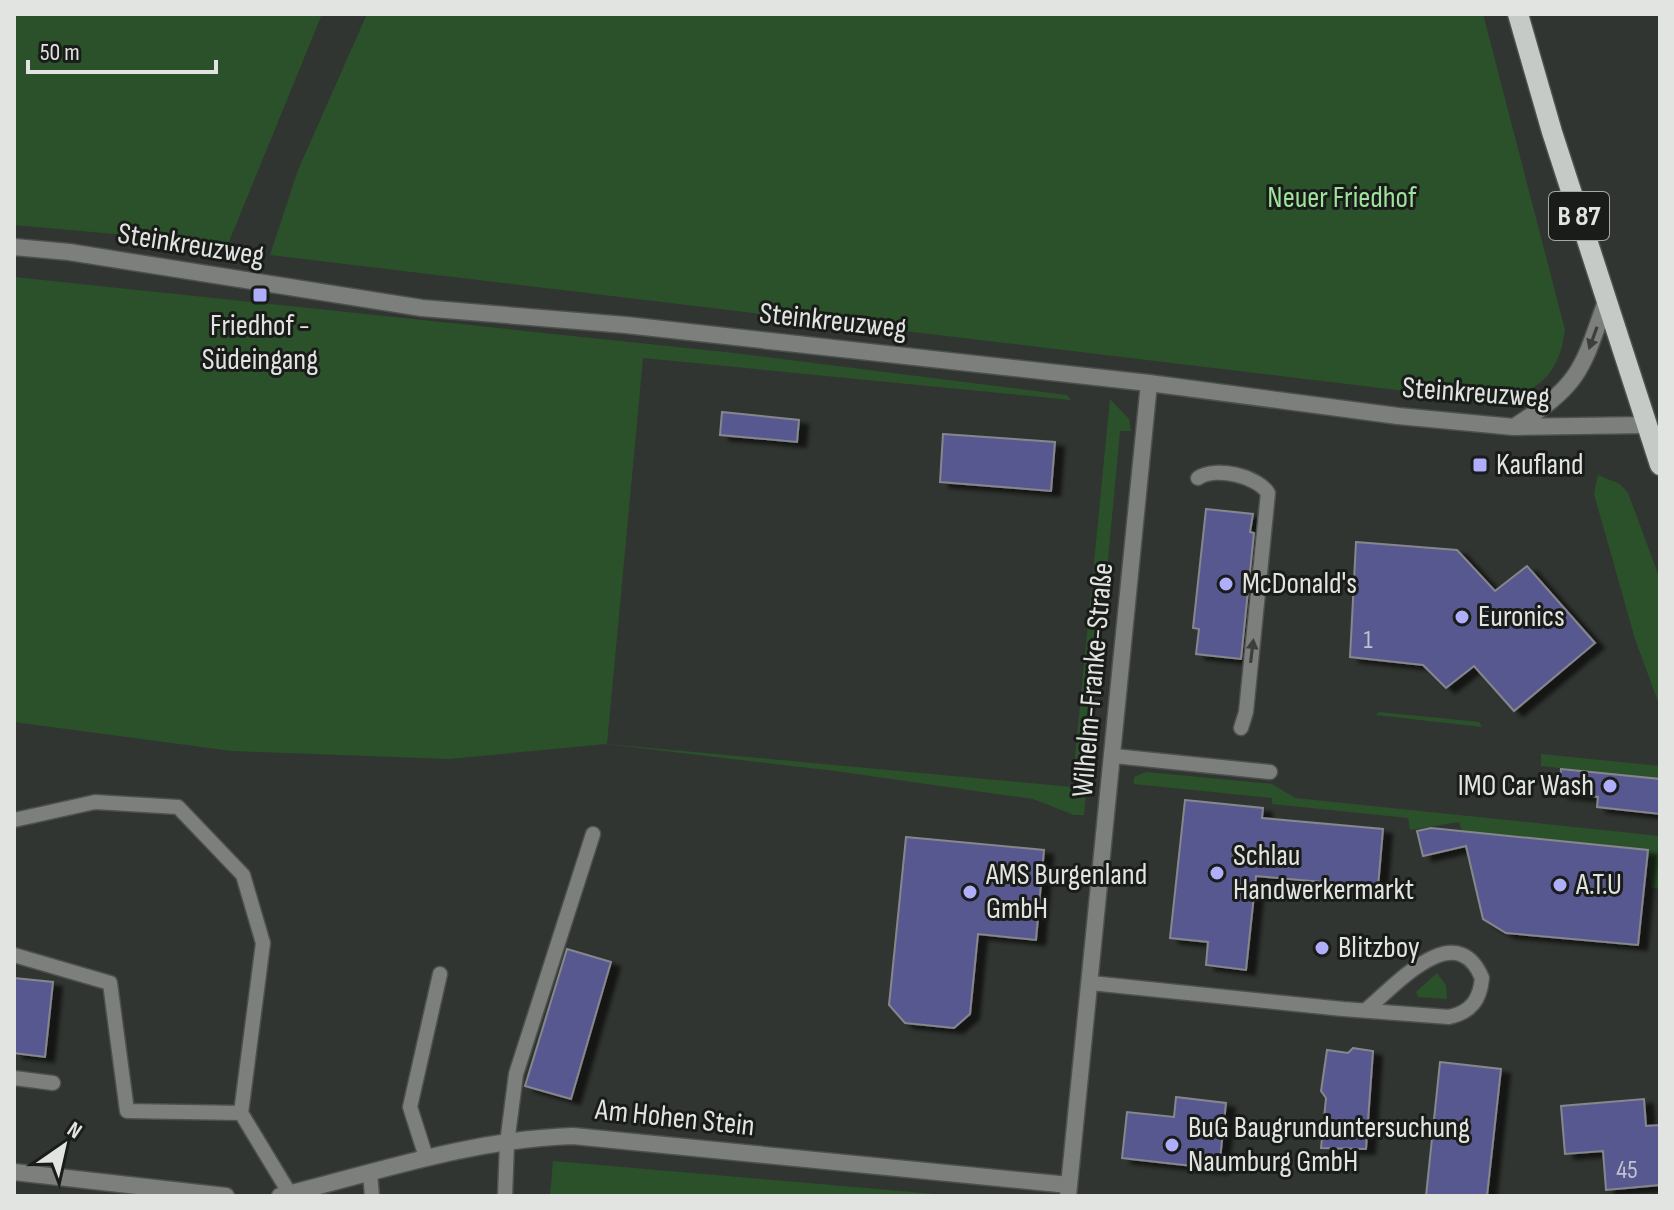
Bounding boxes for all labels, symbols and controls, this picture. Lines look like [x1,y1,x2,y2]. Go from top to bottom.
scale bar [28,24,216,74]
text: 50 m [40,38,80,67]
park label: Neuer Friedhof [1267,180,1417,216]
road number: B 87 [1549,192,1609,240]
street label: Steinkreuzweg [115,216,267,274]
marker: Friedhof - Südeingang [251,286,269,304]
street label: Steinkreuzweg [758,295,908,347]
place label: Friedhof - Südeingang [202,308,318,378]
one-way arrow [1586,326,1598,350]
street label: Steinkreuzweg [1401,370,1551,416]
place label: Kaufland [1496,447,1584,483]
marker: Kaufland [1471,456,1489,474]
street label: Wilhelm-Franke-Straße [1065,561,1121,799]
place label: McDonald's [1242,566,1357,602]
marker: McDonald's [1217,575,1235,593]
place label: Euronics [1478,599,1565,635]
marker: Euronics [1453,608,1471,626]
house number: 1 [1363,625,1373,656]
one-way arrow [1246,638,1259,663]
place label: IMO Car Wash [1458,768,1594,804]
marker: IMO Car Wash [1601,777,1619,795]
place label: Schlau Handwerkermarkt [1233,838,1414,908]
place label: AMS Burgenland GmbH [985,857,1147,927]
marker: Schlau Handwerkermarkt [1208,864,1226,882]
place label: A.T.U [1575,867,1622,903]
marker: A.T.U [1551,876,1569,894]
marker: AMS Burgenland GmbH [961,883,979,901]
place label: Blitzboy [1338,930,1420,966]
marker: Blitzboy [1313,939,1331,957]
street label: Am Hohen Stein [593,1092,756,1144]
north arrow [24,1106,104,1186]
place label: BuG Baugrunduntersuchung Naumburg GmbH [1188,1110,1470,1180]
text: N [62,1116,87,1145]
marker: BuG Baugrunduntersuchung Naumburg GmbH [1163,1136,1181,1154]
house number: 45 [1616,1155,1638,1186]

